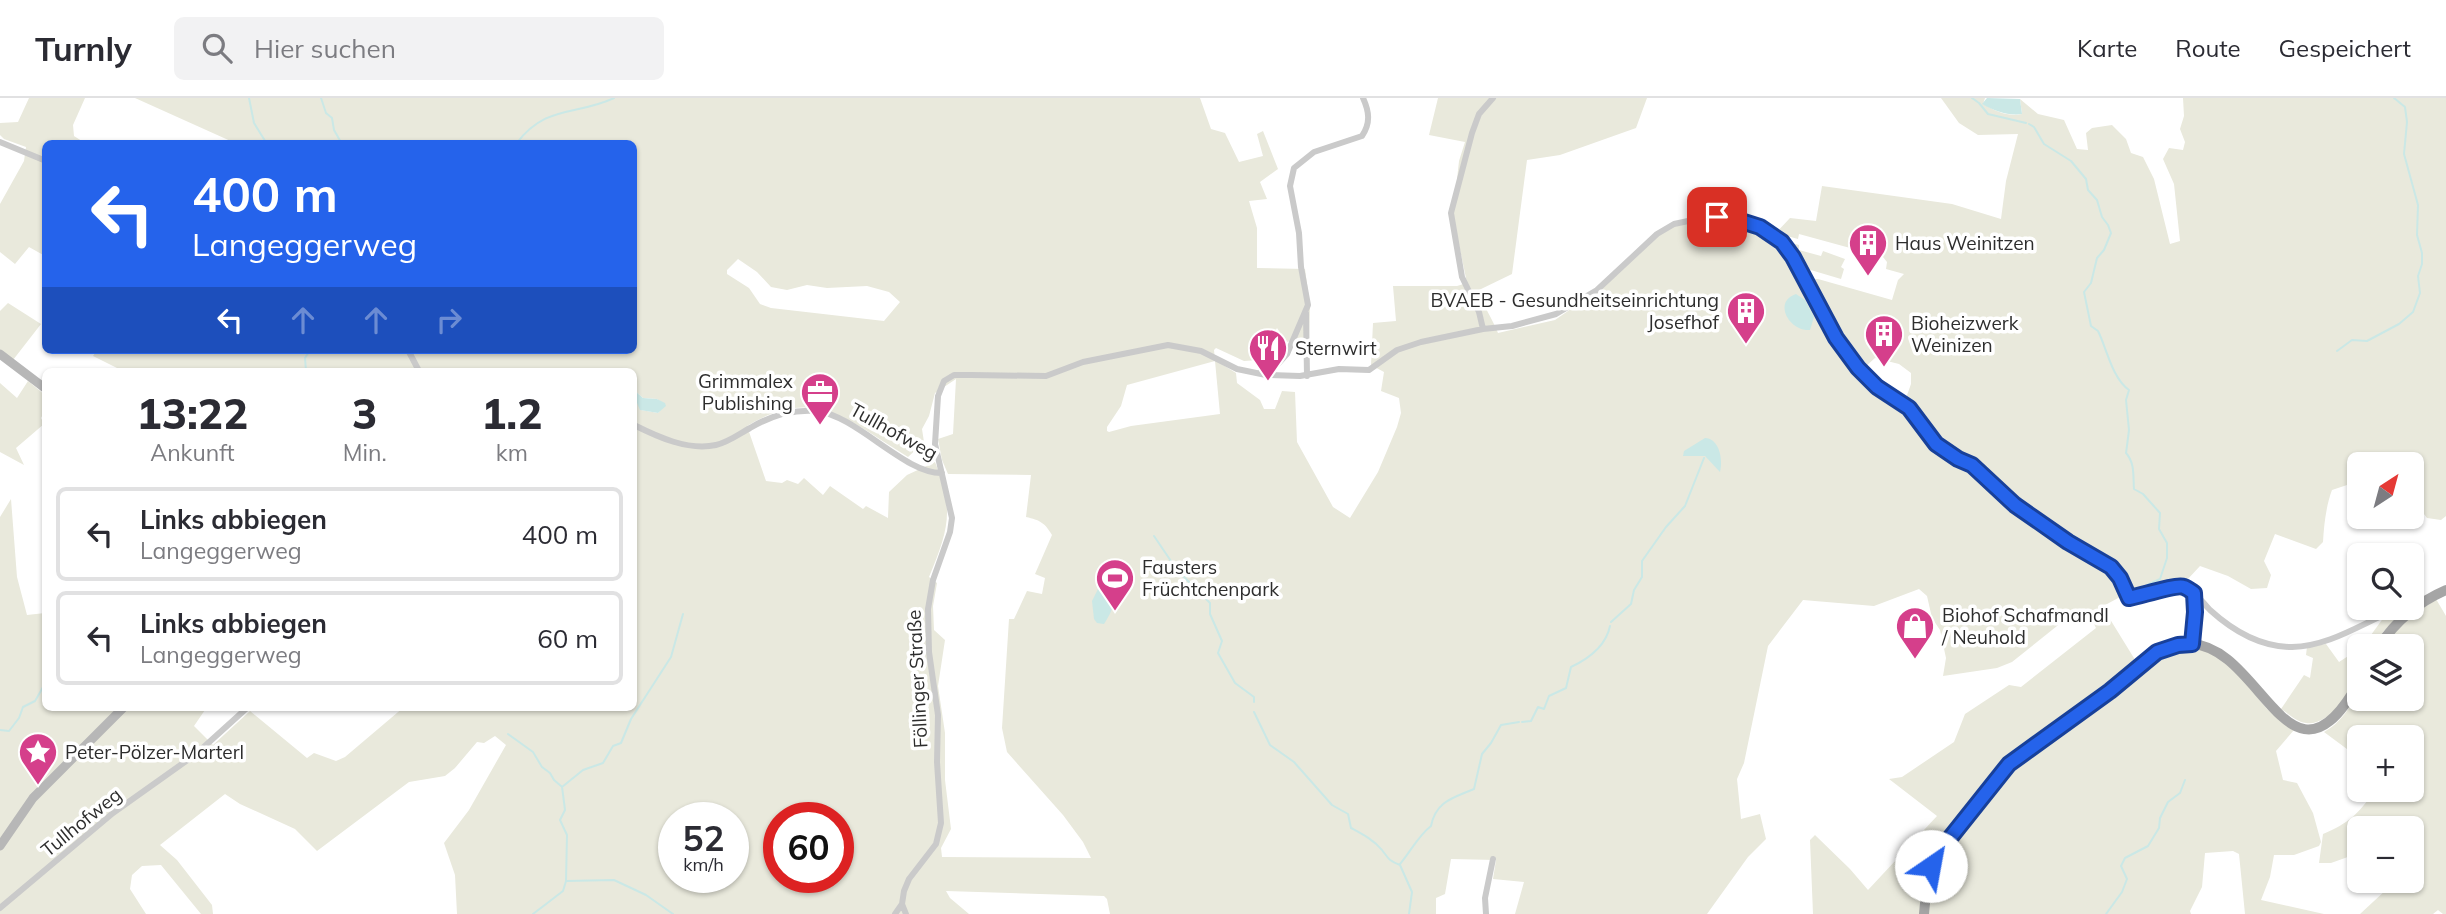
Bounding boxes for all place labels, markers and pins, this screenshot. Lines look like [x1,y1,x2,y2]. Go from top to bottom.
pin [1687,187,1747,247]
building icon: Haus Weinitzen [1847,222,1889,277]
place label: Haus Weinitzen [1895,231,2035,255]
place label: BVAEB - Gesundheitseinrichtung Josefhof [1431,288,1720,334]
building icon: BVAEB - Gesundheitseinrichtung Josefhof [1725,290,1767,345]
place label: Bioheizwerk Weinizen [1911,311,2019,357]
building icon: Bioheizwerk Weinizen [1863,313,1905,368]
restaurant icon: Sternwirt [1247,327,1289,382]
place label: Sternwirt [1295,336,1377,360]
place label: Grimmalex Publishing [698,369,793,415]
office icon: Grimmalex Publishing [799,371,841,426]
place label: Fausters Früchtchenpark [1142,555,1279,601]
sports icon: Fausters Früchtchenpark [1094,557,1136,612]
place label: Biohof Schafmandl / Neuhold [1941,603,2109,649]
shop icon: Biohof Schafmandl / Neuhold [1894,605,1936,660]
place icon: Peter-Pölzer-Marterl [17,731,59,786]
place label: Peter-Pölzer-Marterl [65,740,244,764]

